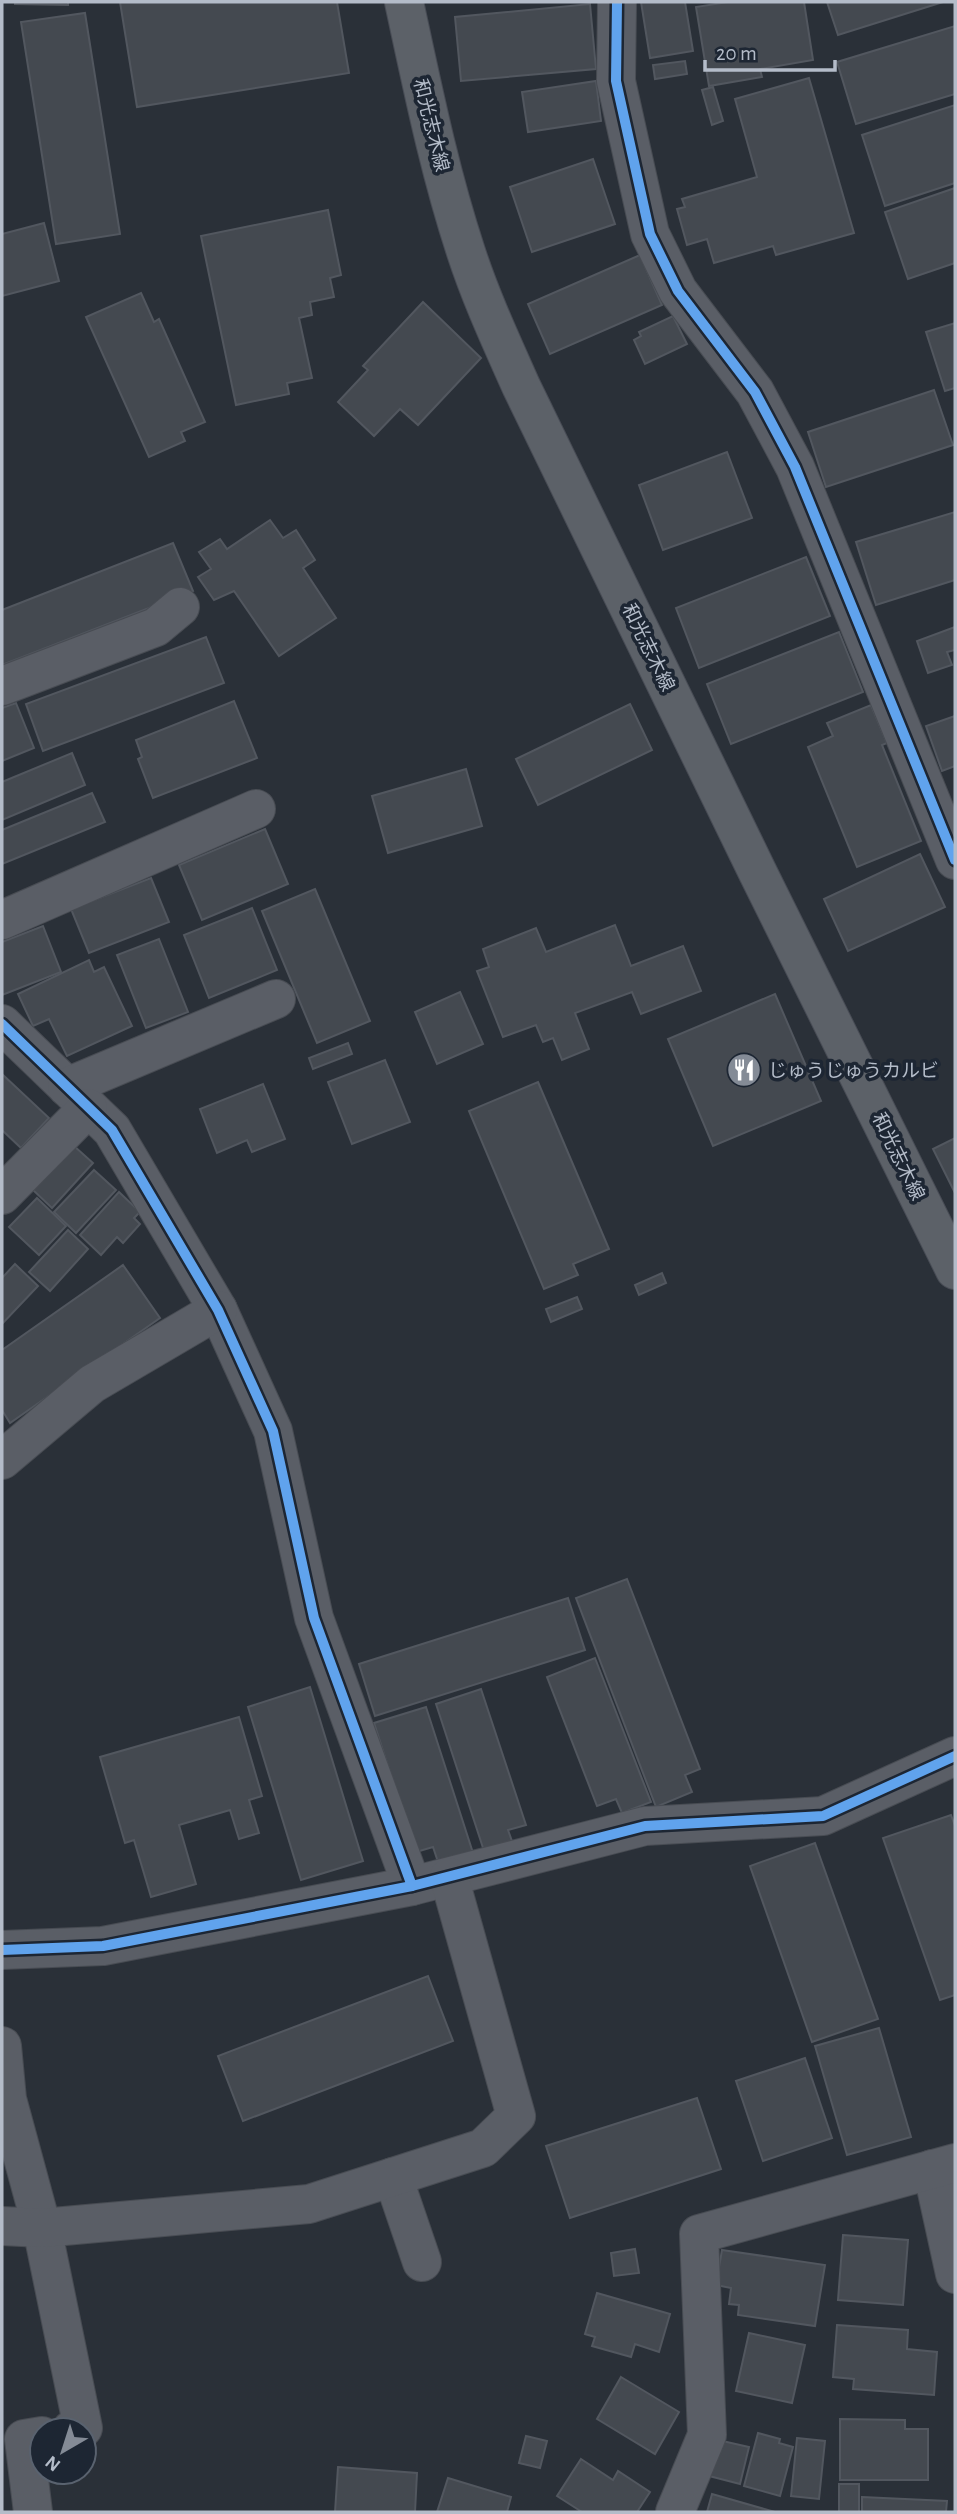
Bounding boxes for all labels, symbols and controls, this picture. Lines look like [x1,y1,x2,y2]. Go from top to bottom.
scale bar [705,28,834,72]
text: 20 m [716,43,757,64]
street label: 和光志木線 [410,77,452,174]
street label: 和光志木線 [618,600,678,695]
restaurant icon: じゅうじゅうカルビ [725,1051,763,1089]
place label: じゅうじゅうカルビ [768,1061,939,1081]
street label: 和光志木線 [868,1109,928,1204]
north arrow [28,2416,98,2486]
text: N [42,2452,64,2475]

